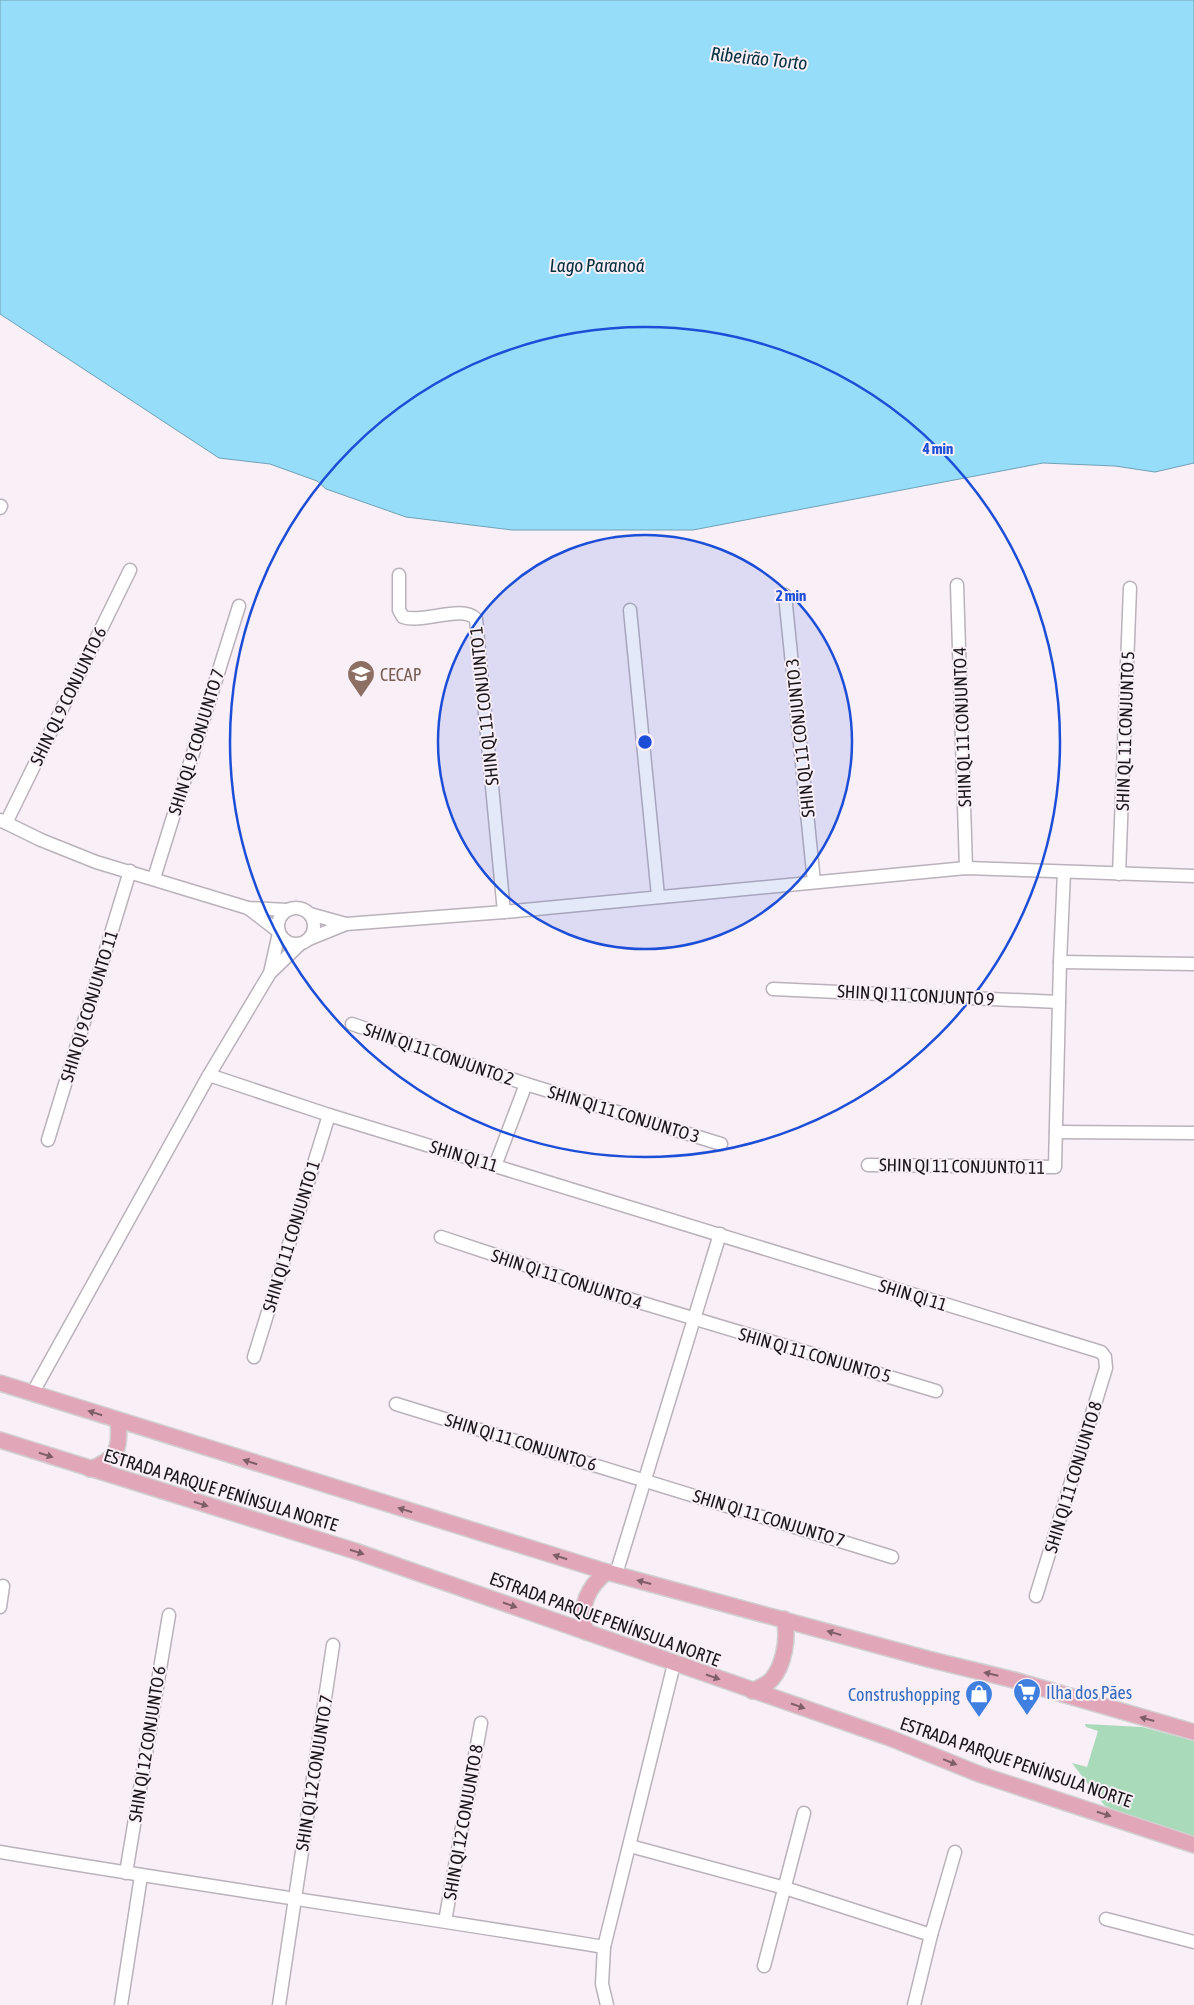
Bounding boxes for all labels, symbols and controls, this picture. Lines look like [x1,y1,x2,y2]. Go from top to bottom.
water label: Ribeirão Torto [710,42,808,74]
water label: Lago Paranoá [549,254,645,276]
text: 4 min [922,440,953,457]
text: 2 min [776,587,806,604]
street label: SHIN QL 9 CONJUNTO 6 [25,623,111,769]
street label: SHIN QL 11 CONJUNTO 1 [465,625,503,787]
street label: SHIN QL 11 CONJUNTO 4 [949,647,975,807]
street label: SHIN QL 11 CONJUNTO 5 [1112,651,1138,811]
street label: SHIN QL 11 CONJUNTO 3 [781,657,819,819]
school or university icon: CECAP [346,659,376,698]
place label: CECAP [380,664,422,685]
street label: SHIN QL 9 CONJUNTO 7 [164,667,228,817]
centre of rings [636,733,654,751]
street label: SHIN QI 9 CONJUNTO 11 [56,928,122,1084]
street label: SHIN QI 11 CONJUNTO 9 [837,980,995,1010]
street label: SHIN QI 11 CONJUNTO 2 [361,1018,517,1090]
street label: SHIN QI 11 CONJUNTO 3 [546,1081,702,1147]
street label: SHIN QI 11 [427,1136,501,1176]
street label: SHIN QI 11 CONJUNTO 11 [879,1154,1045,1178]
street label: SHIN QI 11 CONJUNTO 1 [258,1158,324,1314]
street label: SHIN QI 11 CONJUNTO 4 [489,1245,645,1313]
street label: SHIN QI 11 [876,1275,950,1315]
street label: SHIN QI 11 CONJUNTO 5 [736,1323,894,1387]
street label: SHIN QI 11 CONJUNTO 8 [1040,1399,1106,1555]
one-way arrow [87,1409,102,1417]
street label: SHIN QI 11 CONJUNTO 6 [443,1409,599,1475]
street label: ESTRADA PARQUE PENÍNSULA NORTE [101,1444,341,1536]
one-way arrow [39,1451,54,1459]
one-way arrow [242,1457,257,1465]
street label: SHIN QI 11 CONJUNTO 7 [691,1485,847,1551]
one-way arrow [194,1500,209,1508]
one-way arrow [397,1505,412,1513]
one-way arrow [349,1548,364,1556]
one-way arrow [553,1553,568,1561]
street label: ESTRADA PARQUE PENÍNSULA NORTE [487,1567,723,1671]
one-way arrow [636,1577,651,1585]
one-way arrow [503,1601,518,1609]
one-way arrow [826,1629,841,1637]
street label: SHIN QI 12 CONJUNTO 6 [124,1665,170,1823]
one-way arrow [983,1670,998,1678]
one-way arrow [705,1674,720,1681]
supermarket icon: Ilha dos Pães [1012,1677,1042,1716]
shop icon: Construshopping [964,1679,994,1718]
place label: Ilha dos Pães [1046,1682,1132,1703]
place label: Construshopping [848,1684,960,1705]
street label: SHIN QI 12 CONJUNTO 7 [291,1694,337,1852]
one-way arrow [790,1703,805,1711]
street label: ESTRADA PARQUE PENÍNSULA NORTE [897,1712,1135,1812]
one-way arrow [1139,1715,1154,1723]
street label: SHIN QI 12 CONJUNTO 8 [439,1743,487,1901]
one-way arrow [943,1758,958,1766]
one-way arrow [1097,1810,1112,1818]

